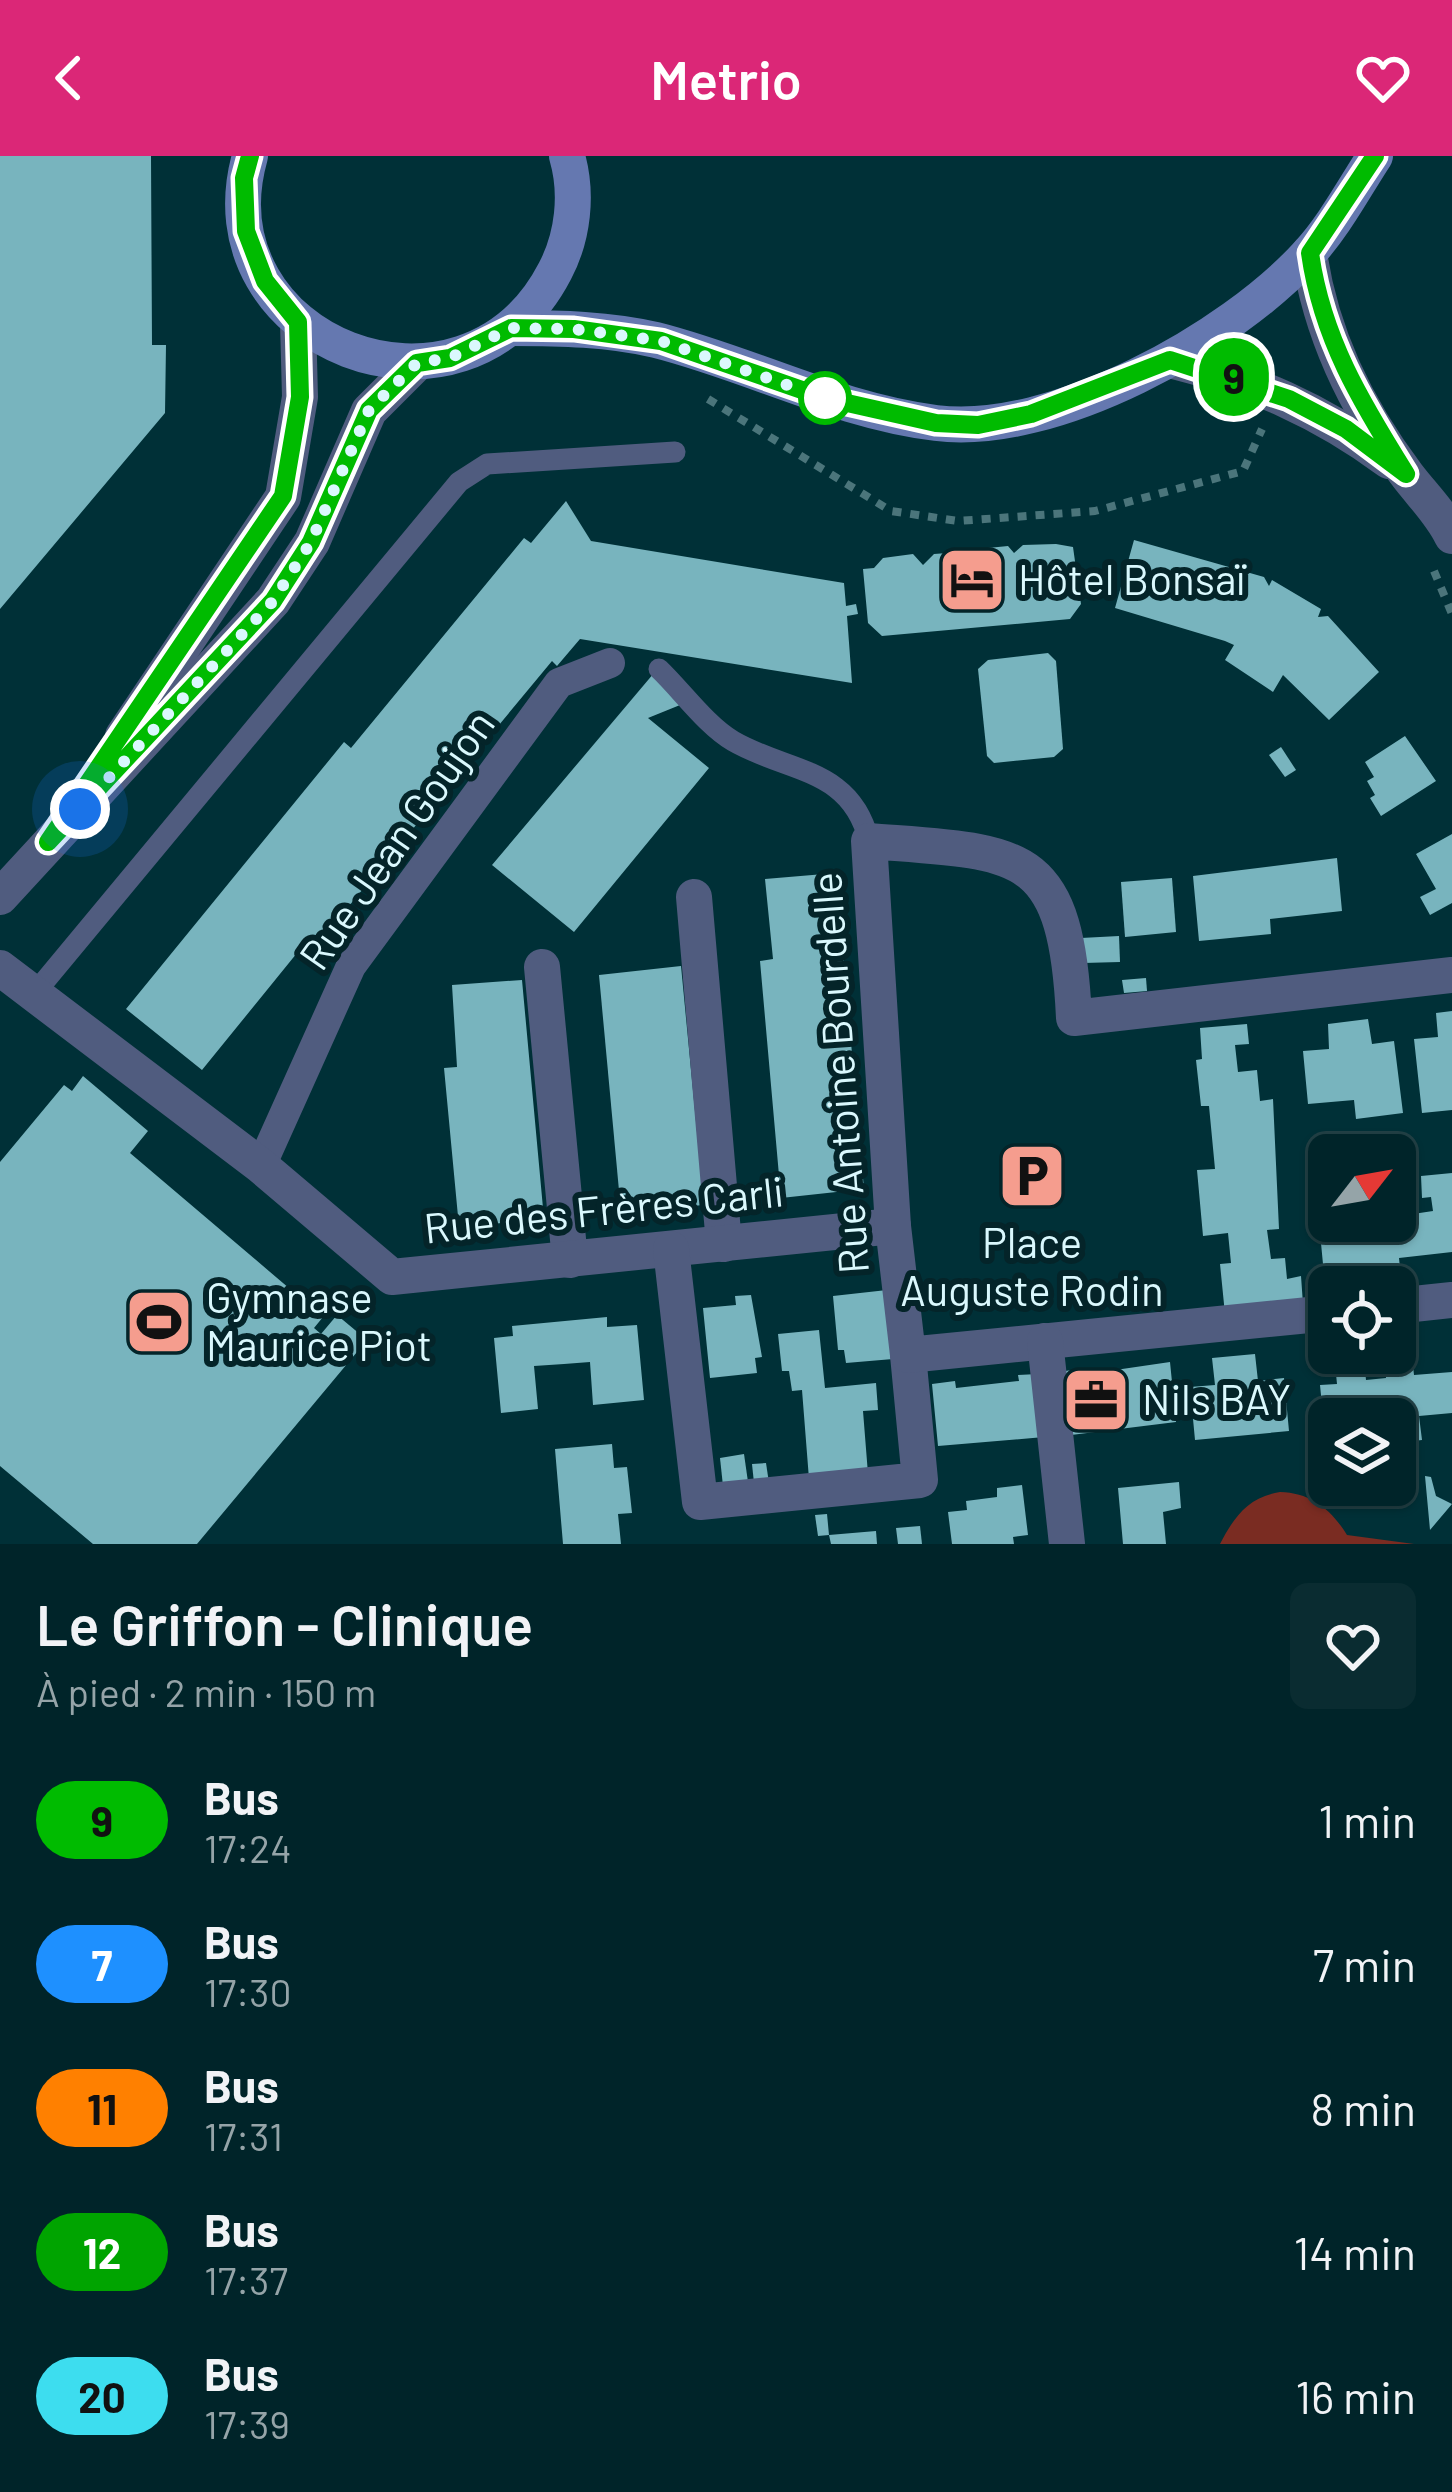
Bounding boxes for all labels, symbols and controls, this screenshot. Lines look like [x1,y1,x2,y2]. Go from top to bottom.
icon: back [36,45,102,111]
icon: heart [1350,45,1416,111]
text: Metrio [650,46,802,111]
line badge: 9 [1195,338,1273,416]
text: 9 [1223,352,1245,402]
unlabelled marker [800,373,850,423]
hotel icon: Hôtel Bonsaï [937,545,1007,615]
place label: Hôtel Bonsaï [1018,553,1247,603]
street label: Rue Jean Goujon [287,700,504,979]
your location [50,779,110,839]
street label: Rue Antoine Bourdelle [799,871,877,1276]
north arrow [1308,1134,1416,1242]
map controls [1308,1134,1416,1506]
parking icon: Place Auguste Rodin [997,1141,1067,1211]
street label: Rue des Frères Carli [421,1164,786,1252]
place label: Place Auguste Rodin [900,1216,1164,1315]
button: locate [1308,1266,1416,1374]
place label: Gymnase Maurice Piot [206,1271,432,1369]
sports icon: Gymnase Maurice Piot [124,1287,194,1357]
office icon: Nils BAY [1061,1365,1131,1435]
place label: Nils BAY [1142,1373,1291,1423]
button: layers [1308,1398,1416,1506]
button: heart [1290,1583,1416,1709]
text: Le Griffon - Clinique [36,1589,533,1657]
text: À pied · 2 min · 150 m [36,1668,376,1715]
text: Bus [204,1770,279,1824]
text: 1 min [1318,1793,1416,1847]
text: 9 [91,1795,113,1845]
text: 17:24 [204,1824,292,1871]
text: Bus [204,1914,279,1968]
text: 7 min [1313,1937,1416,1991]
text: 7 [92,1939,112,1989]
text: 17:30 [204,1968,291,2015]
text: Bus [204,2058,279,2112]
text: 8 min [1311,2081,1416,2135]
text: 11 [87,2083,117,2133]
text: 17:31 [204,2112,283,2159]
text: Bus [204,2202,279,2256]
text: 14 min [1294,2225,1416,2279]
text: 12 [83,2227,121,2277]
text: 17:37 [204,2256,288,2303]
text: Bus [204,2346,279,2400]
text: 16 min [1295,2369,1416,2423]
text: 20 [78,2371,126,2421]
text: 17:39 [204,2400,290,2447]

